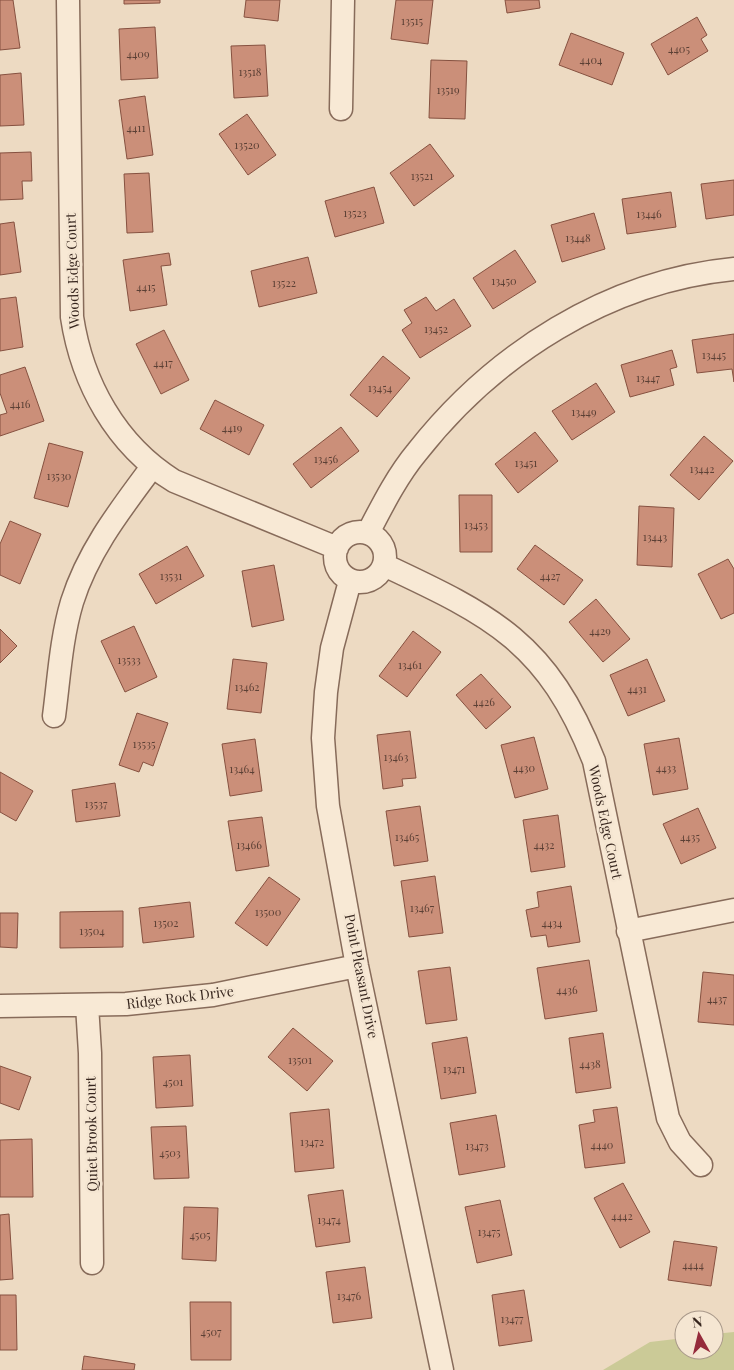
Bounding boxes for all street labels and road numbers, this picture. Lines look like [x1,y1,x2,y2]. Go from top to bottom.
street label: Woods Edge Court [60,212,84,330]
street label: Woods Edge Court [584,762,628,882]
street label: Point Pleasant Drive [341,912,383,1040]
street label: Ridge Rock Drive [125,981,235,1013]
street label: Quiet Brook Court [80,1075,102,1192]

